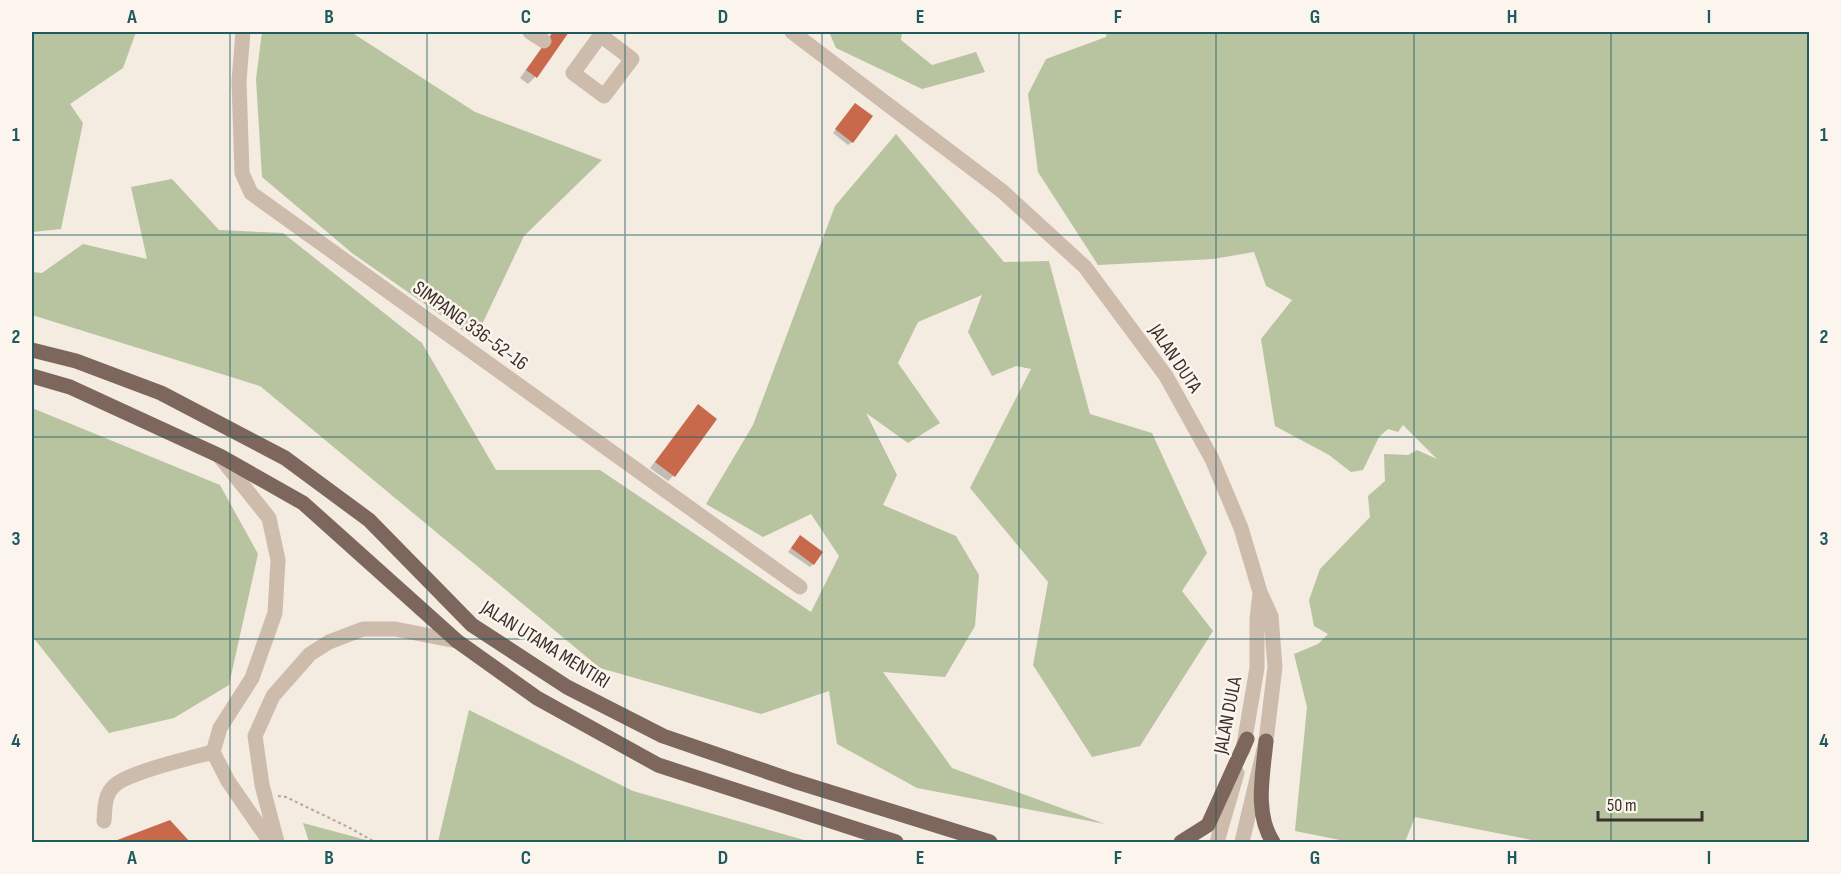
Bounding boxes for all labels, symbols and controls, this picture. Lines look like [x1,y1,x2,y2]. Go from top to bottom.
text: A [126,5,137,29]
text: B [324,5,334,29]
text: C [521,5,531,29]
text: D [718,5,728,29]
text: E [916,5,924,29]
text: F [1114,5,1122,29]
text: G [1310,5,1320,29]
text: H [1507,5,1517,29]
text: I [1707,5,1711,29]
text: 1 [12,123,20,147]
text: 1 [1820,123,1828,147]
street label: SIMPANG 336-52-16 [408,276,533,376]
street label: JALAN DUTA [1143,319,1207,398]
text: 2 [12,325,20,349]
text: 2 [1820,325,1828,349]
text: 3 [12,527,21,551]
text: 3 [1820,527,1829,551]
street label: JALAN UTAMA MENTIRI [476,595,614,694]
street label: JALAN DULA [1209,674,1247,757]
text: 4 [11,729,21,753]
text: 4 [1819,729,1829,753]
scale bar [1598,784,1702,822]
text: 50 m [1607,795,1637,816]
text: A [126,846,137,870]
text: B [324,846,334,870]
text: C [521,846,531,870]
text: D [718,846,728,870]
text: E [916,846,924,870]
text: F [1114,846,1122,870]
text: G [1310,846,1320,870]
text: H [1507,846,1517,870]
text: I [1707,846,1711,870]

